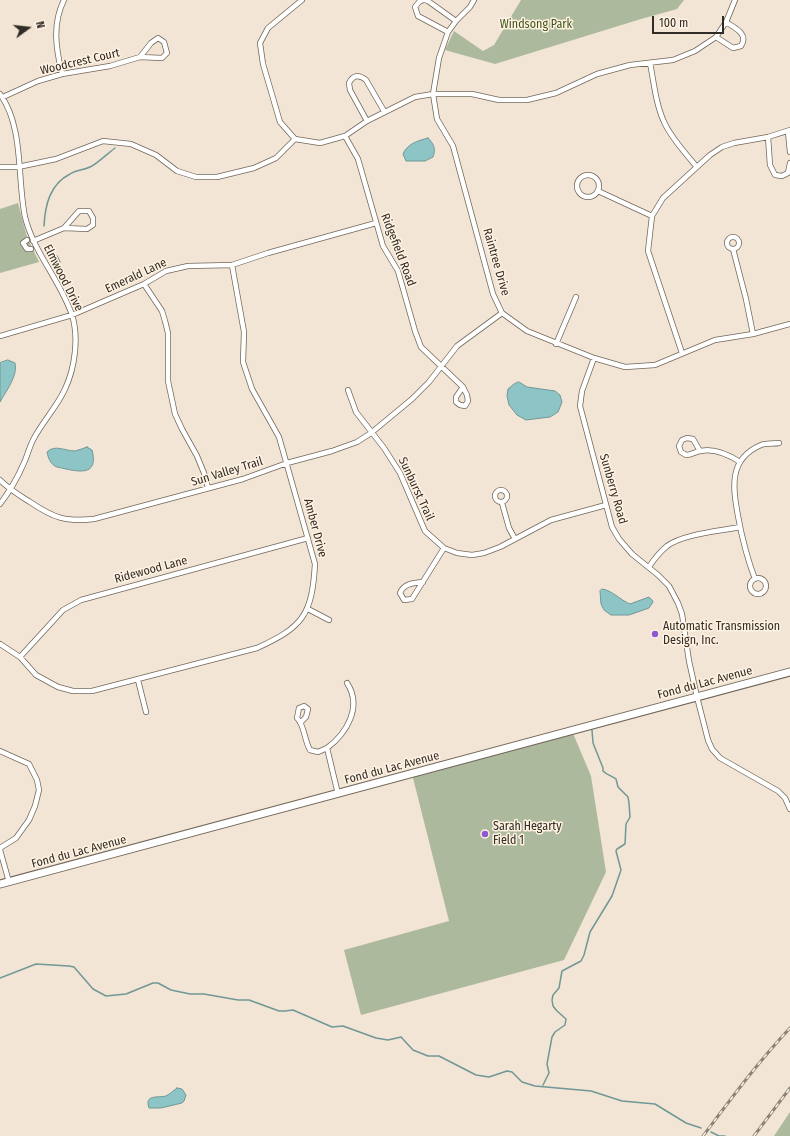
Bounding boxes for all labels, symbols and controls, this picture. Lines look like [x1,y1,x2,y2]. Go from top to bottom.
north arrow [8,8,48,48]
scale bar [654,8,726,34]
text: 100 m [659,16,688,30]
park label: Windsong Park [500,18,572,32]
text: N [33,20,47,30]
street label: Woodcrest Court [39,46,121,78]
street label: Ridgefield Road [378,212,418,288]
street label: Raintree Drive [479,227,513,297]
street label: Elmwood Drive [40,242,86,314]
street label: Emerald Lane [103,256,169,296]
street label: Sunberry Road [596,452,630,526]
street label: Sun Valley Trail [189,454,265,490]
street label: Sunburst Trail [395,455,437,523]
street label: Amber Drive [300,497,330,559]
street label: Ridewood Lane [113,553,189,587]
place label: Automatic Transmission Design, Inc. [663,620,780,648]
marker: Automatic Transmission Design, Inc. [650,629,660,639]
street label: Fond du Lac Avenue [656,663,754,703]
street label: Fond du Lac Avenue [343,748,441,788]
place label: Sarah Hegarty Field 1 [493,820,562,848]
marker: Sarah Hegarty Field 1 [480,829,490,839]
street label: Fond du Lac Avenue [30,832,128,872]

